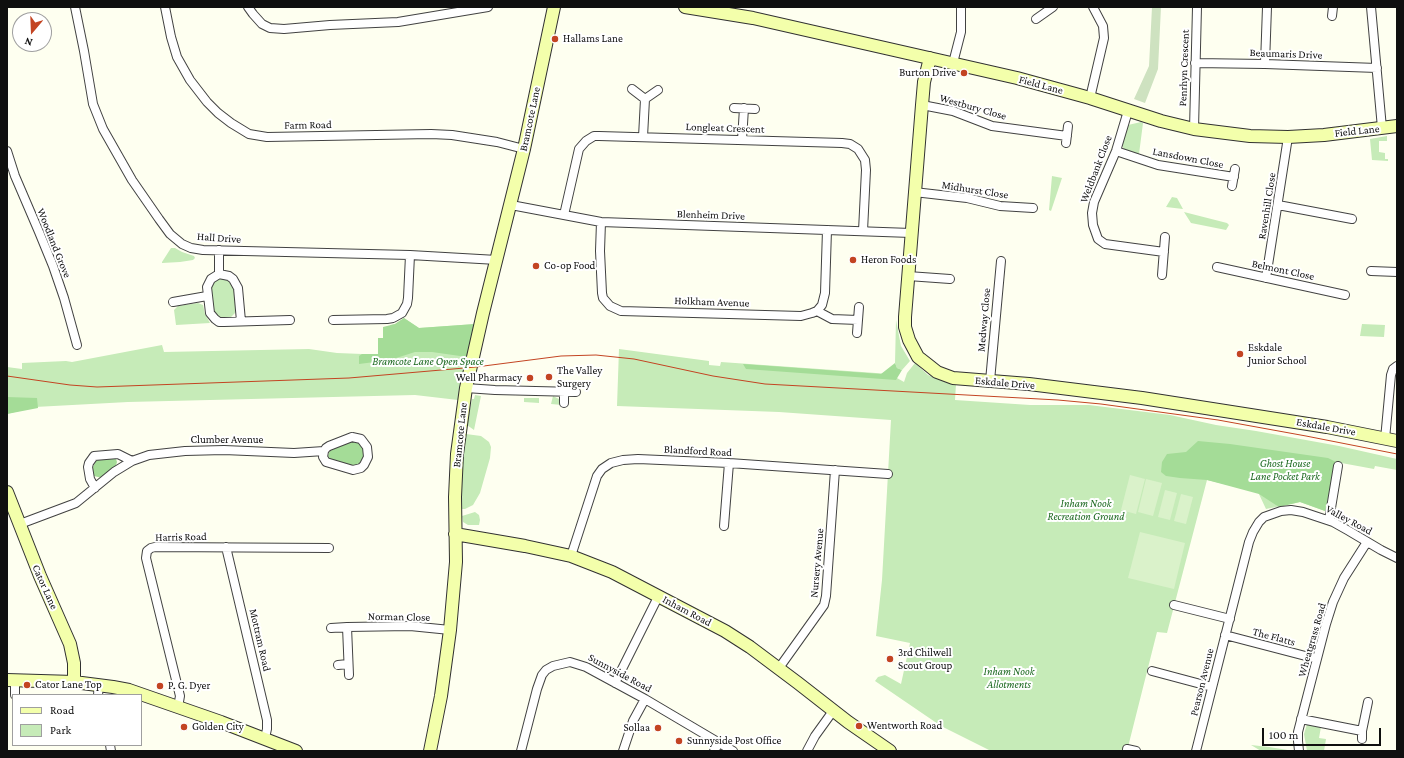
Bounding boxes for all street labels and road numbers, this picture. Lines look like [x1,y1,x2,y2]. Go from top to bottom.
street label: Penrhyn Crescent [1176,29,1192,107]
street label: Beaumaris Drive [1249,46,1323,62]
street label: Field Lane [1017,73,1065,97]
street label: Bramcote Lane [517,86,543,152]
street label: Westbury Close [938,91,1008,123]
street label: Farm Road [284,118,332,132]
street label: Longleat Crescent [685,120,765,136]
street label: Field Lane [1334,122,1380,140]
street label: Weldbank Close [1077,133,1115,205]
street label: Lansdown Close [1151,145,1225,171]
street label: Ravenhill Close [1255,172,1279,240]
street label: Midhurst Close [941,178,1009,202]
street label: Woodland Grove [34,206,74,280]
street label: Blenheim Drive [677,207,745,223]
street label: Hall Drive [197,230,241,246]
street label: Belmont Close [1251,257,1315,283]
street label: Medway Close [975,288,993,352]
street label: Holkham Avenue [674,294,750,310]
street label: Eskdale Drive [975,374,1035,392]
street label: Bramcote Lane [450,402,470,468]
street label: Eskdale Drive [1295,415,1357,439]
street label: Clumber Avenue [191,433,263,447]
street label: Blandford Road [664,443,732,459]
street label: Valley Road [1323,502,1375,538]
street label: Nursery Avenue [807,528,827,598]
street label: Harris Road [155,530,207,544]
street label: Cator Lane [29,562,61,612]
street label: Inham Road [660,593,714,629]
street label: Wheatgrass Road [1295,601,1329,679]
street label: Mottram Road [246,607,274,673]
street label: Norman Close [368,610,430,624]
street label: The Flatts [1251,625,1297,649]
street label: Pearson Avenue [1187,647,1217,717]
street label: Sunnyside Road [586,651,654,695]

